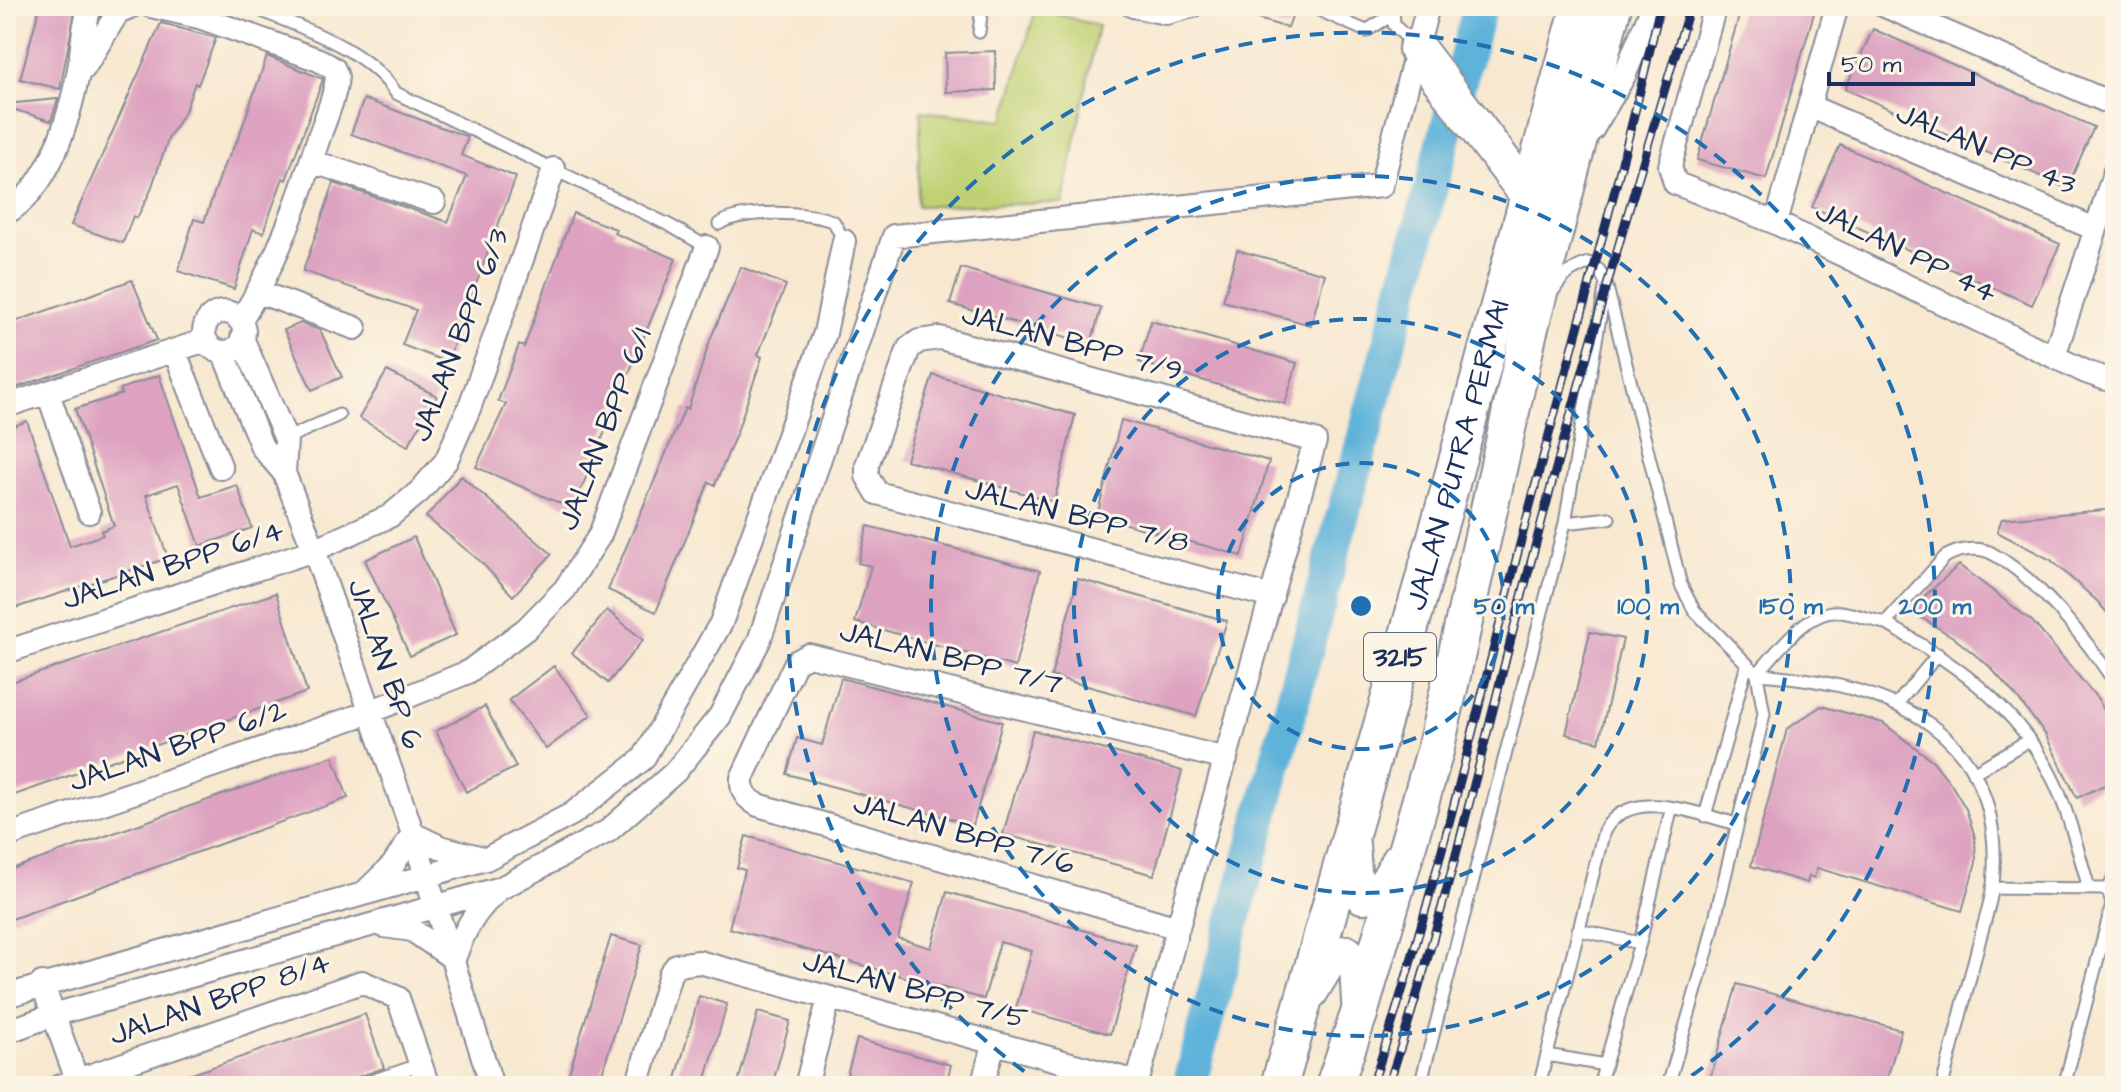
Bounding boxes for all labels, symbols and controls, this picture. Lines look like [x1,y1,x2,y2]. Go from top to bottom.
scale bar [1829,36,1973,86]
text: 50 m [1841,48,1902,82]
street label: JALAN PP 43 [1889,92,2083,206]
street label: JALAN PP 44 [1808,190,2004,314]
street label: JALAN BPP 6/3 [400,222,520,448]
street label: JALAN BPP 7/9 [957,293,1187,393]
street label: JALAN PUTRA PERMAI [1395,295,1521,615]
street label: JALAN BPP 6/1 [547,322,663,536]
street label: JALAN BPP 7/8 [961,468,1193,564]
street label: JALAN BPP 6/4 [57,509,289,621]
street label: JALAN BP 6 [336,573,434,755]
text: 50 m [1474,590,1535,624]
text: 100 m [1617,590,1679,624]
text: 150 m [1759,590,1823,624]
text: 200 m [1898,590,1971,624]
centre of rings [1347,592,1375,620]
street label: JALAN BPP 7/7 [835,610,1067,706]
road number: 3215 [1364,633,1436,681]
street label: JALAN BPP 6/2 [64,689,292,803]
street label: JALAN BPP 7/6 [848,782,1080,886]
street label: JALAN BPP 7/5 [798,940,1032,1040]
street label: JALAN BPP 8/4 [104,942,336,1056]

